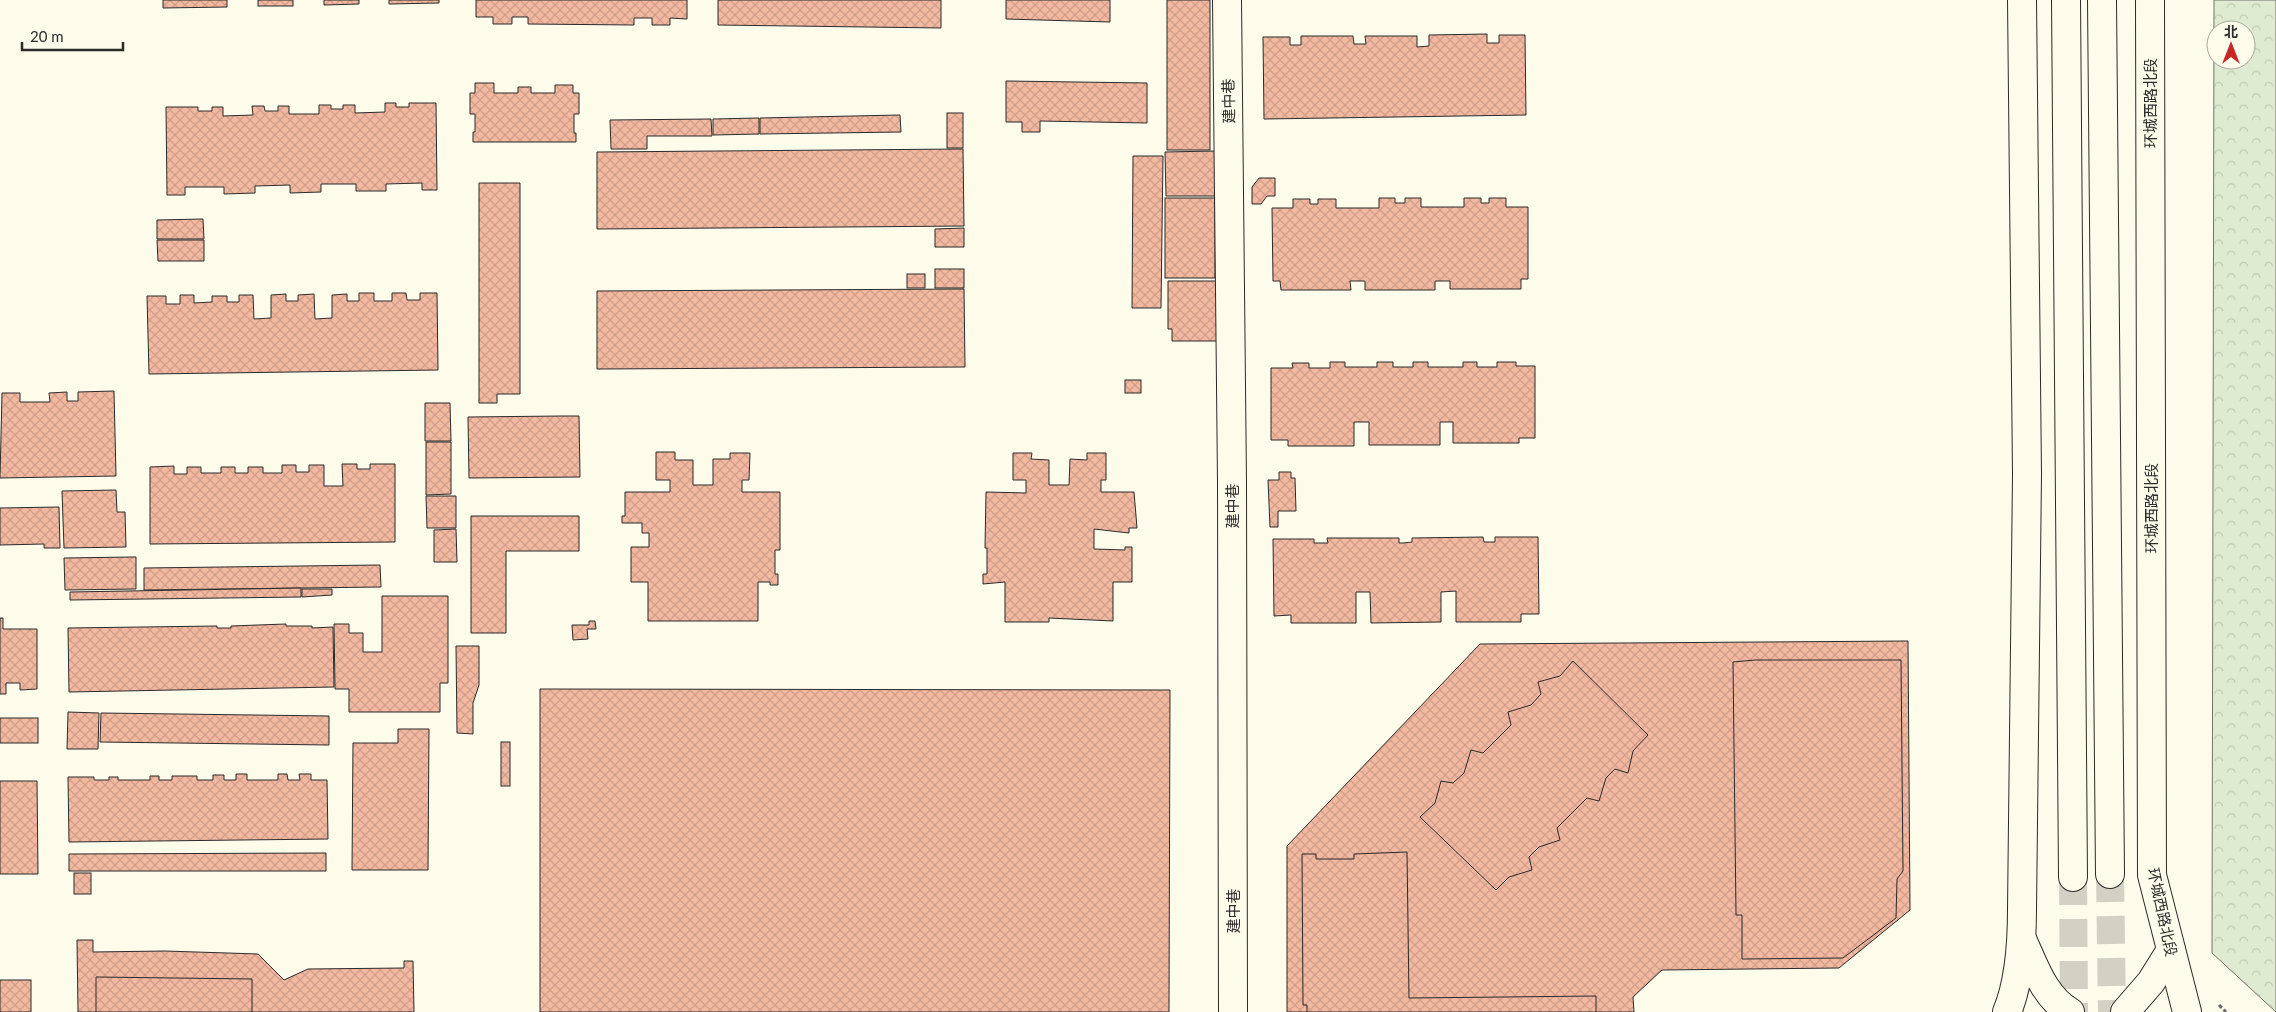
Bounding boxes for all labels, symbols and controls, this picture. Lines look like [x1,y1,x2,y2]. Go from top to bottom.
scale bar [22,20,124,52]
north arrow [2206,20,2256,70]
text: 北 [2224,23,2238,40]
text: 20 m [30,27,64,45]
street label: 环城西路北段 [2141,58,2159,148]
street label: 建中巷 [1219,78,1237,124]
street label: 环城西路北段 [2142,463,2160,553]
street label: 建中巷 [1223,483,1241,529]
street label: 环城西路北段 [2145,866,2181,958]
street label: 建中巷 [1224,888,1242,934]

